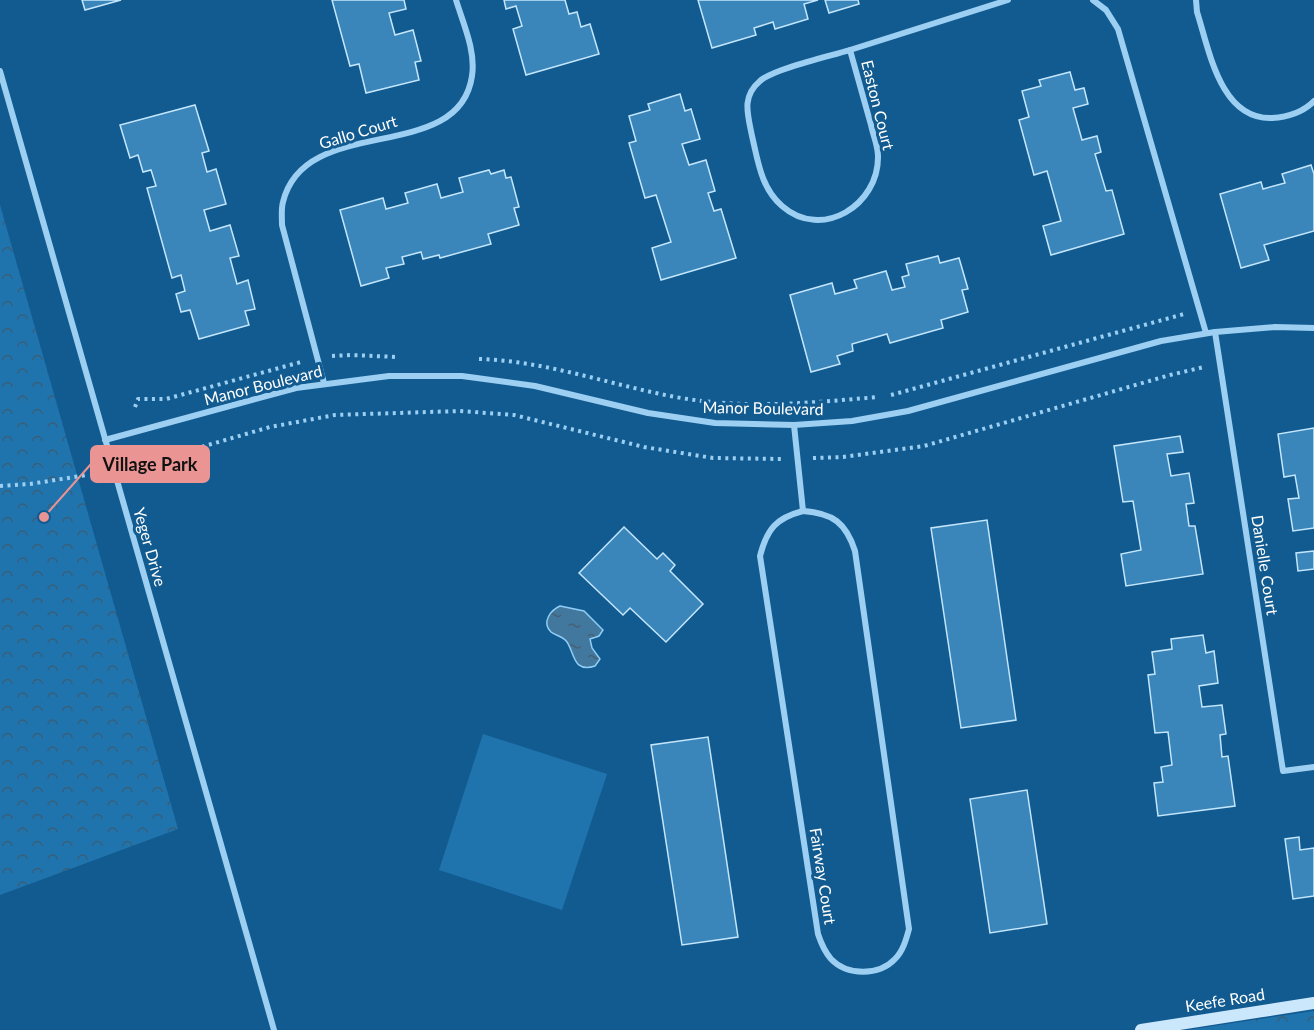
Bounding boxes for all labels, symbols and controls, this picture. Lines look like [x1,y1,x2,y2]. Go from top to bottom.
street label: Easton Court [858,58,899,152]
street label: Gallo Court [317,111,399,152]
street label: Manor Boulevard [202,361,324,408]
street label: Manor Boulevard [702,397,824,418]
callout: Village Park [91,446,209,482]
text: Village Park [102,453,198,475]
street label: Yeger Drive [130,505,171,588]
street label: Danielle Court [1248,513,1283,617]
street label: Fairway Court [806,826,841,926]
street label: Keefe Road [1184,984,1266,1015]

